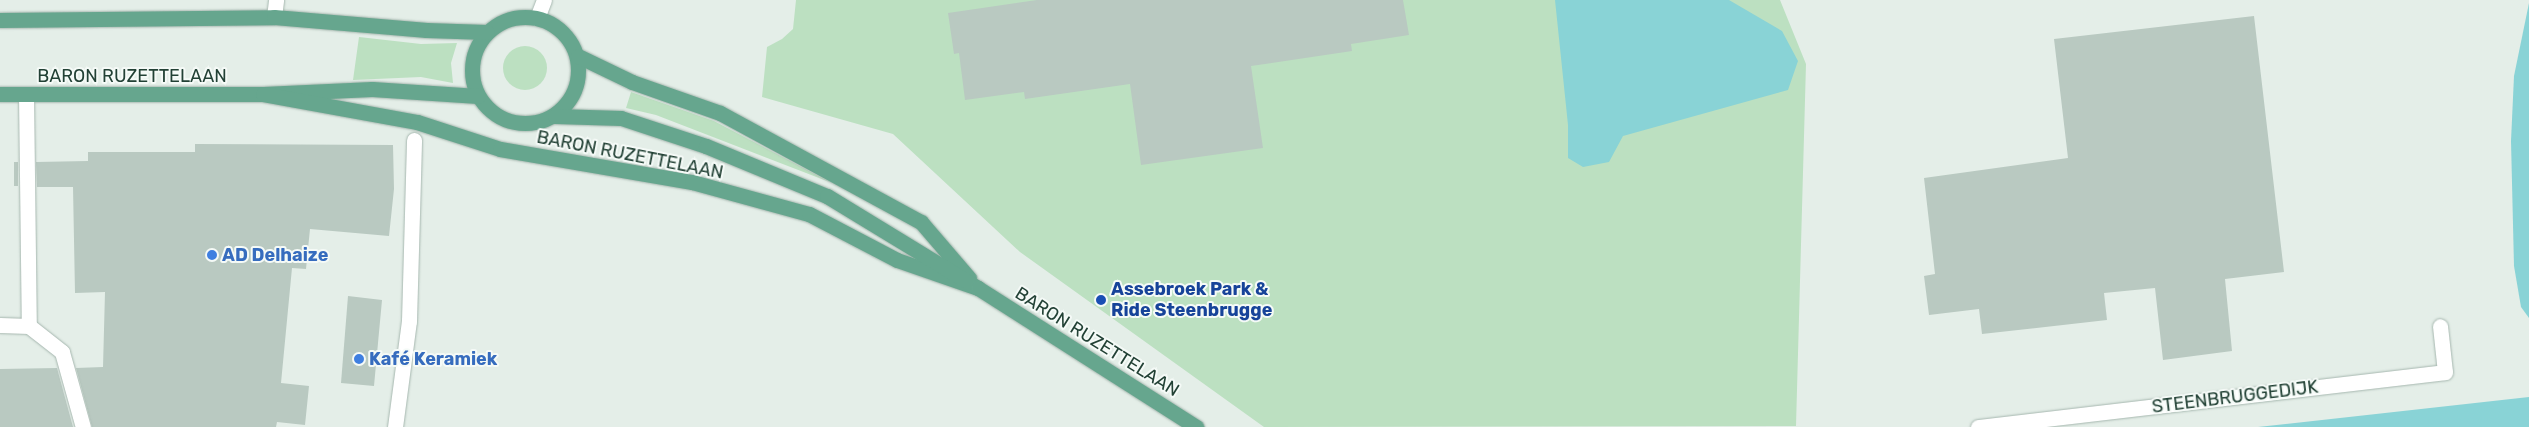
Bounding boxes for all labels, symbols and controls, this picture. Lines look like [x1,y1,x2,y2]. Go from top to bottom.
street label: BARON RUZETTELAAN [37,65,227,87]
street label: BARON RUZETTELAAN [535,126,725,184]
place label: AD Delhaize [222,244,328,266]
marker: AD Delhaize [206,249,218,261]
place label: Assebroek Park & Ride Steenbrugge [1111,279,1272,322]
street label: BARON RUZETTELAAN [1011,283,1183,401]
marker: Assebroek Park & Ride Steenbrugge [1095,294,1107,306]
place label: Kafé Keramiek [369,348,497,370]
marker: Kafé Keramiek [353,353,365,365]
street label: STEENBRUGGEDIJK [2151,376,2319,418]

